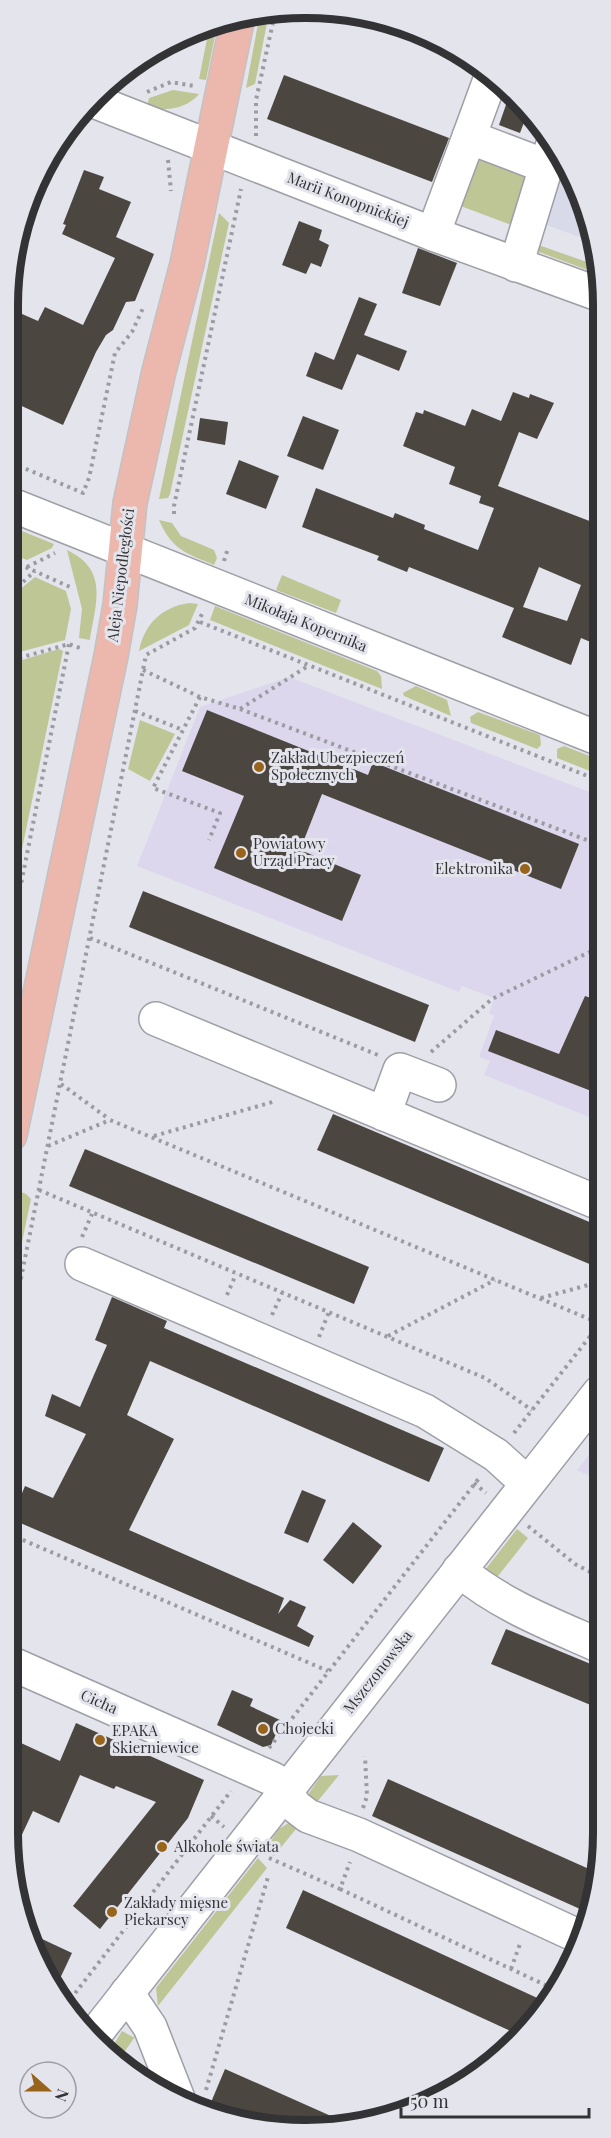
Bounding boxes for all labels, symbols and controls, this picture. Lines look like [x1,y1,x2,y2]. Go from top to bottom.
street label: Marii Konopnickiej [285,167,412,231]
street label: Aleja Niepodległości [102,506,138,644]
street label: Mikołaja Kopernika [242,588,371,656]
place label: Zakład Ubezpieczeń Społecznych [271,747,404,784]
marker: Zakład Ubezpieczeń Społecznych [252,760,266,774]
place label: Powiatowy Urząd Pracy [253,833,335,870]
marker: Powiatowy Urząd Pracy [234,846,248,860]
place label: Elektronika [435,858,514,878]
marker: Elektronika [518,862,532,876]
street label: Mszczonowska [338,1625,416,1717]
street label: Cicha [78,1684,121,1718]
place label: Chojecki [275,1718,334,1738]
place label: EPAKA Skierniewice [112,1720,199,1757]
marker: Chojecki [256,1722,270,1736]
marker: EPAKA Skierniewice [93,1733,107,1747]
place label: Alkohole świata [173,1836,279,1856]
marker: Alkohole świata [155,1840,169,1854]
place label: Zakłady mięsne Piekarscy [124,1892,228,1929]
marker: Zakłady mięsne Piekarscy [105,1905,119,1919]
north arrow [18,2060,78,2120]
scale bar [401,2081,588,2119]
text: N [50,2086,74,2105]
text: 50 m [410,2089,449,2113]

